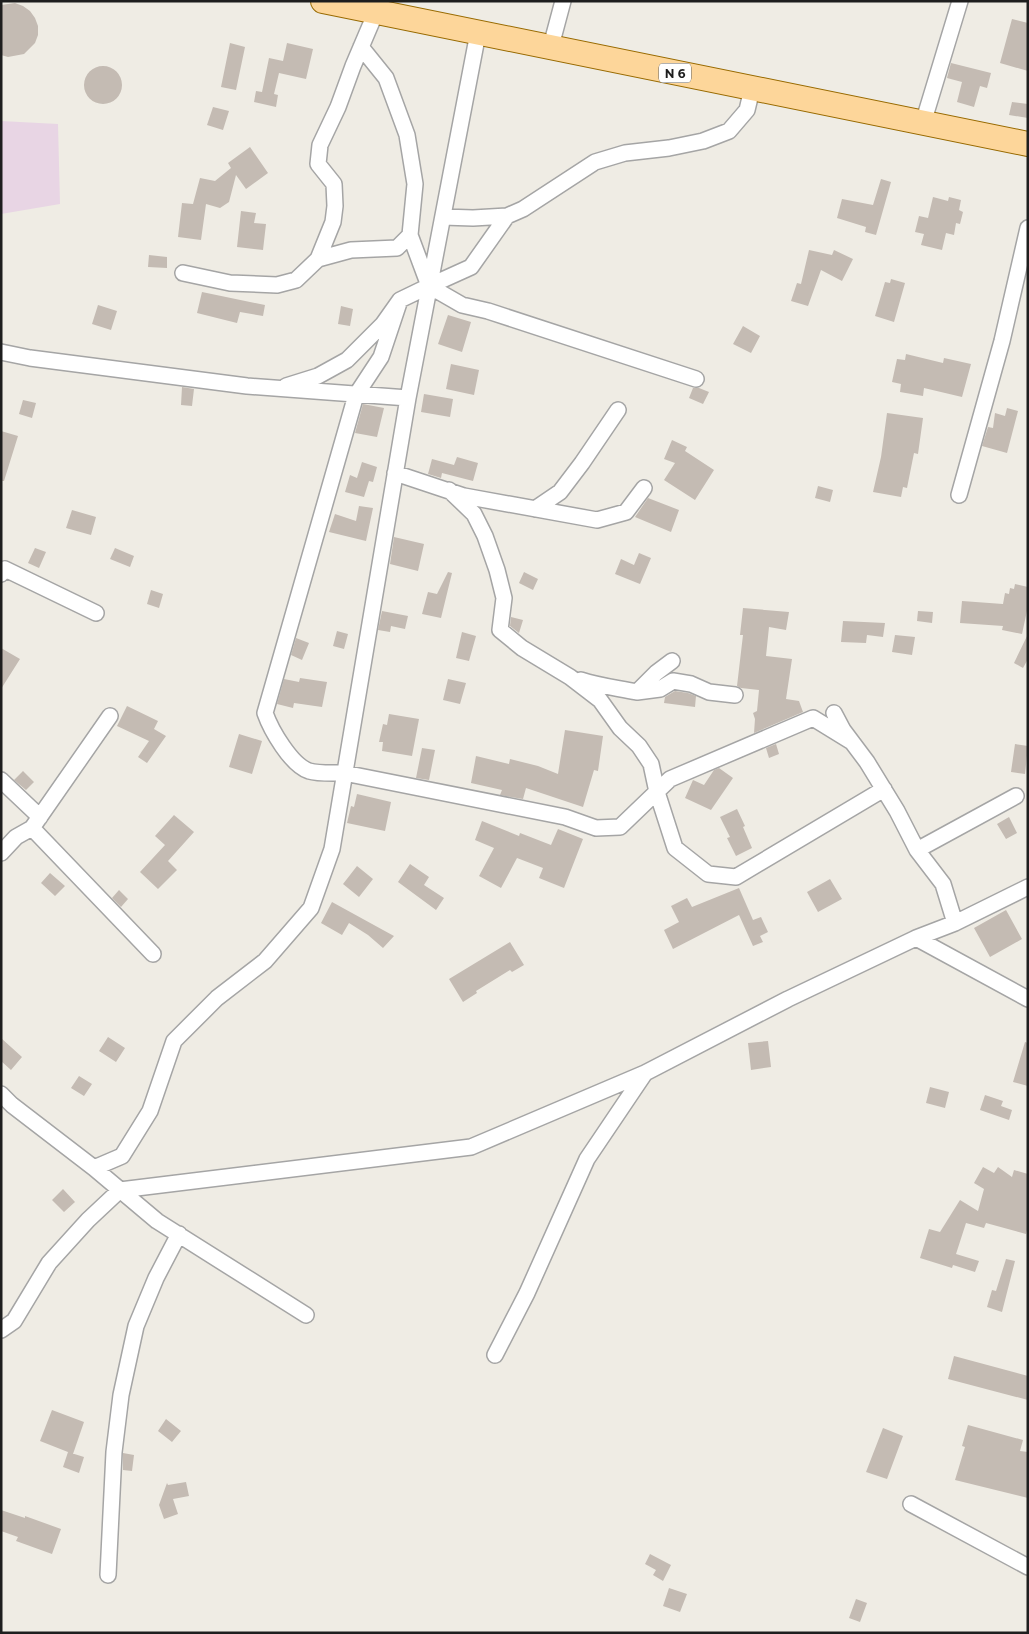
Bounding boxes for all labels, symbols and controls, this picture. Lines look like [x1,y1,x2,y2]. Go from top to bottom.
road number: N 6 [659,64,691,82]

